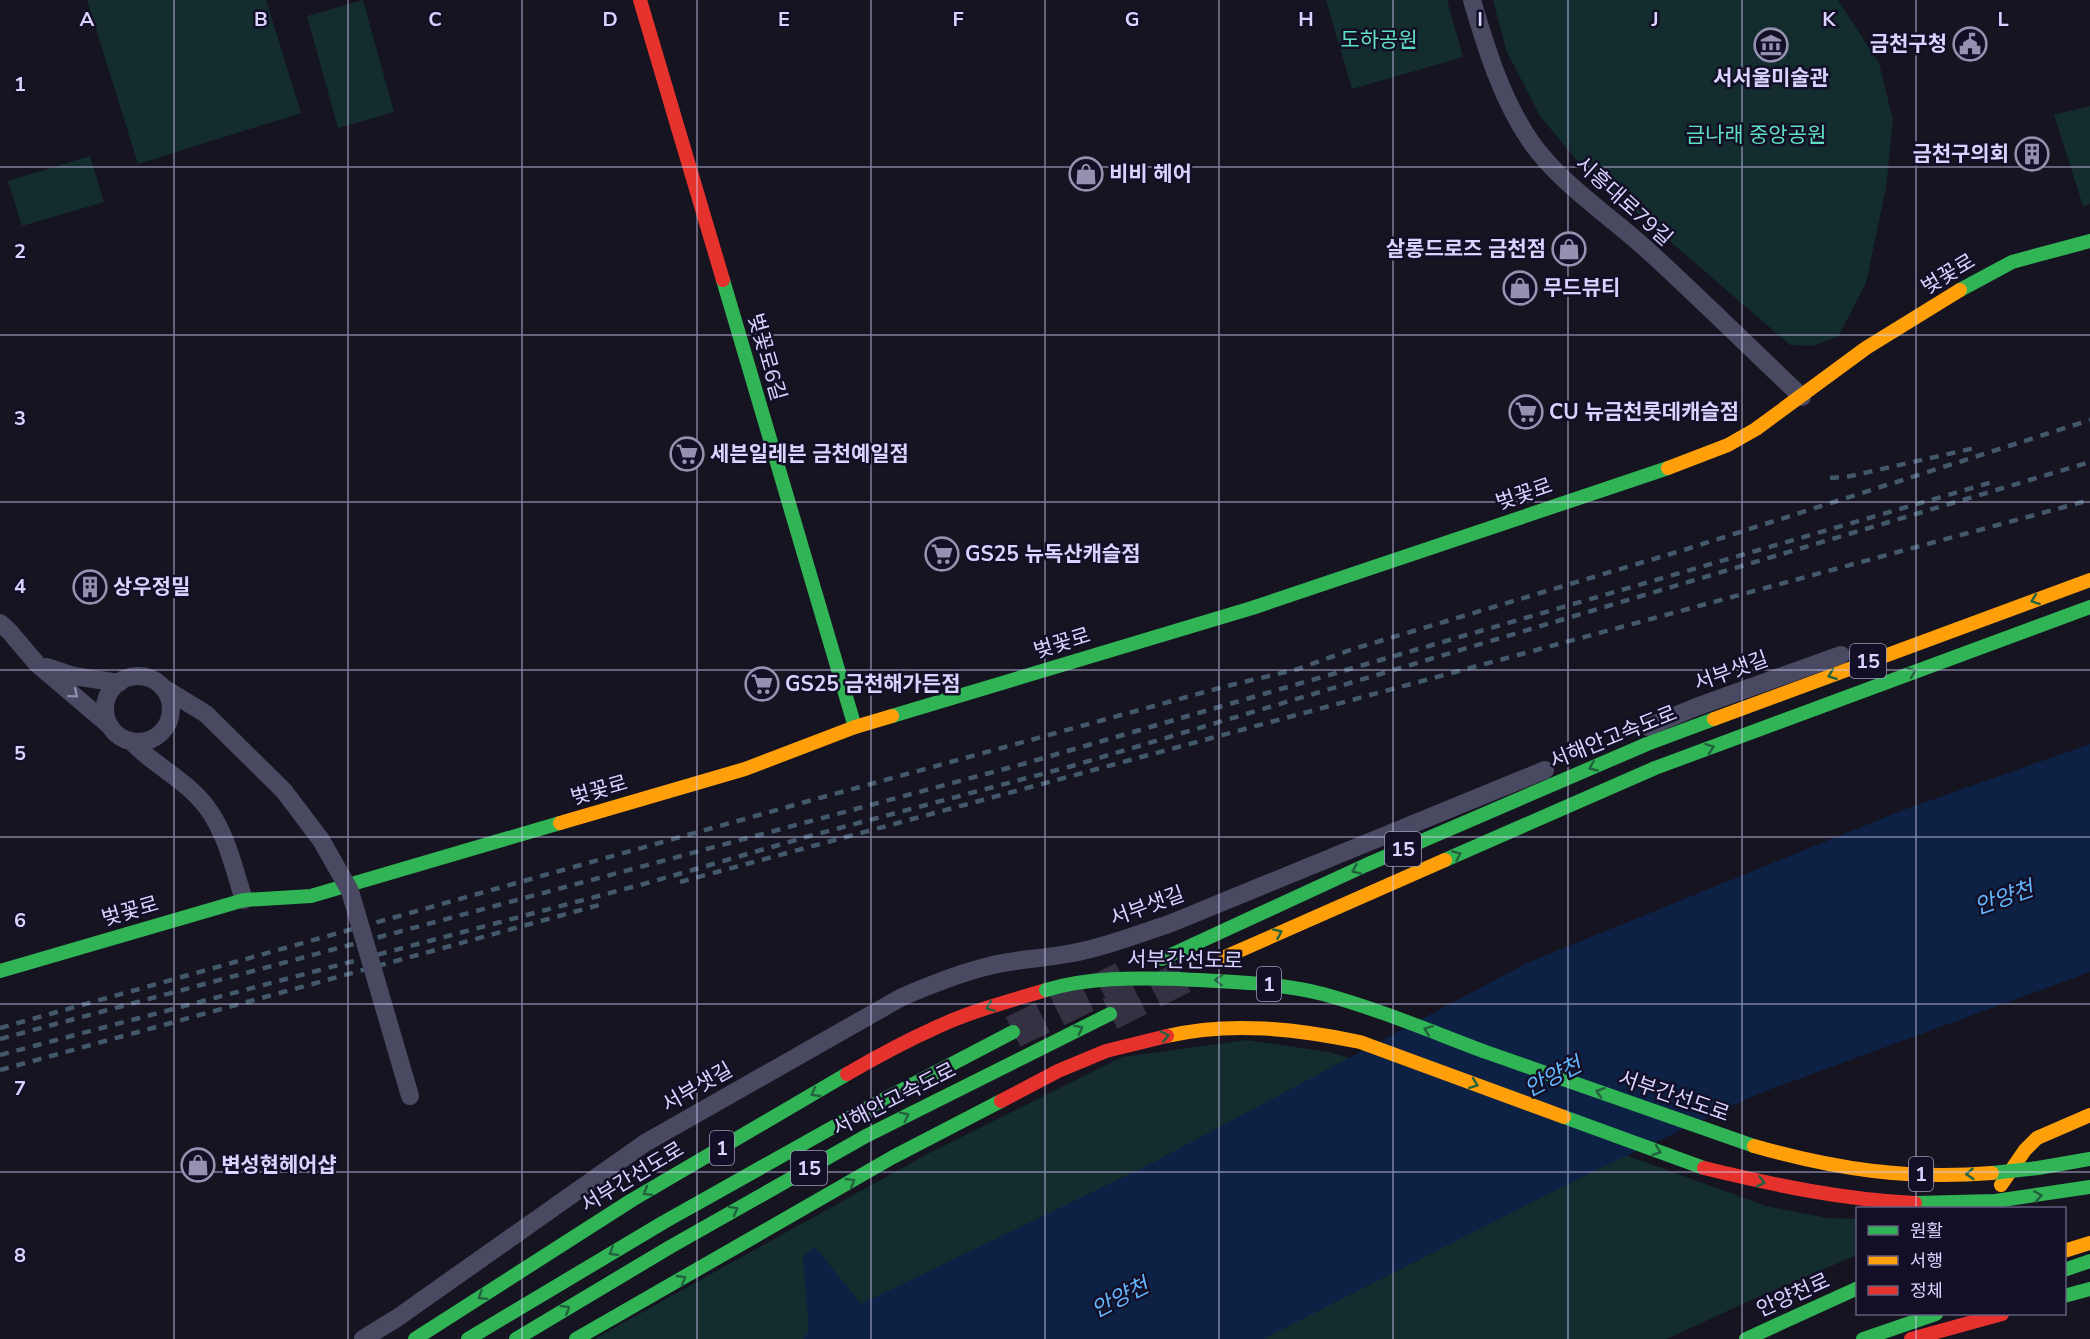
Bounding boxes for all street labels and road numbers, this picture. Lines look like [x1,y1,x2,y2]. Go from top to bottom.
street label: 시흥대로79길 [1569,150,1679,252]
street label: 벚꽃로 [1916,247,1980,301]
street label: 벚꽃로6길 [741,310,793,404]
street label: 벚꽃로 [1492,471,1556,517]
street label: 벚꽃로 [1030,621,1094,665]
road number: 15 [1850,644,1886,678]
street label: 서부샛길 [1690,645,1772,697]
street label: 서해안고속도로 [1545,699,1681,775]
street label: 벚꽃로 [567,769,631,811]
road number: 15 [1385,832,1421,866]
street label: 서부샛길 [1106,880,1188,932]
street label: 벚꽃로 [98,890,162,932]
street label: 서부간선도로 [1127,945,1243,975]
road number: 1 [1257,967,1281,1001]
street label: 서부샛길 [657,1056,737,1118]
street label: 서해안고속도로 [827,1056,961,1142]
street label: 서부간선도로 [1615,1064,1733,1128]
road number: 1 [710,1131,734,1165]
street label: 서부간선도로 [575,1135,689,1219]
road number: 15 [791,1151,827,1185]
road number: 1 [1909,1157,1933,1191]
street label: 안양천로 [1752,1266,1834,1324]

